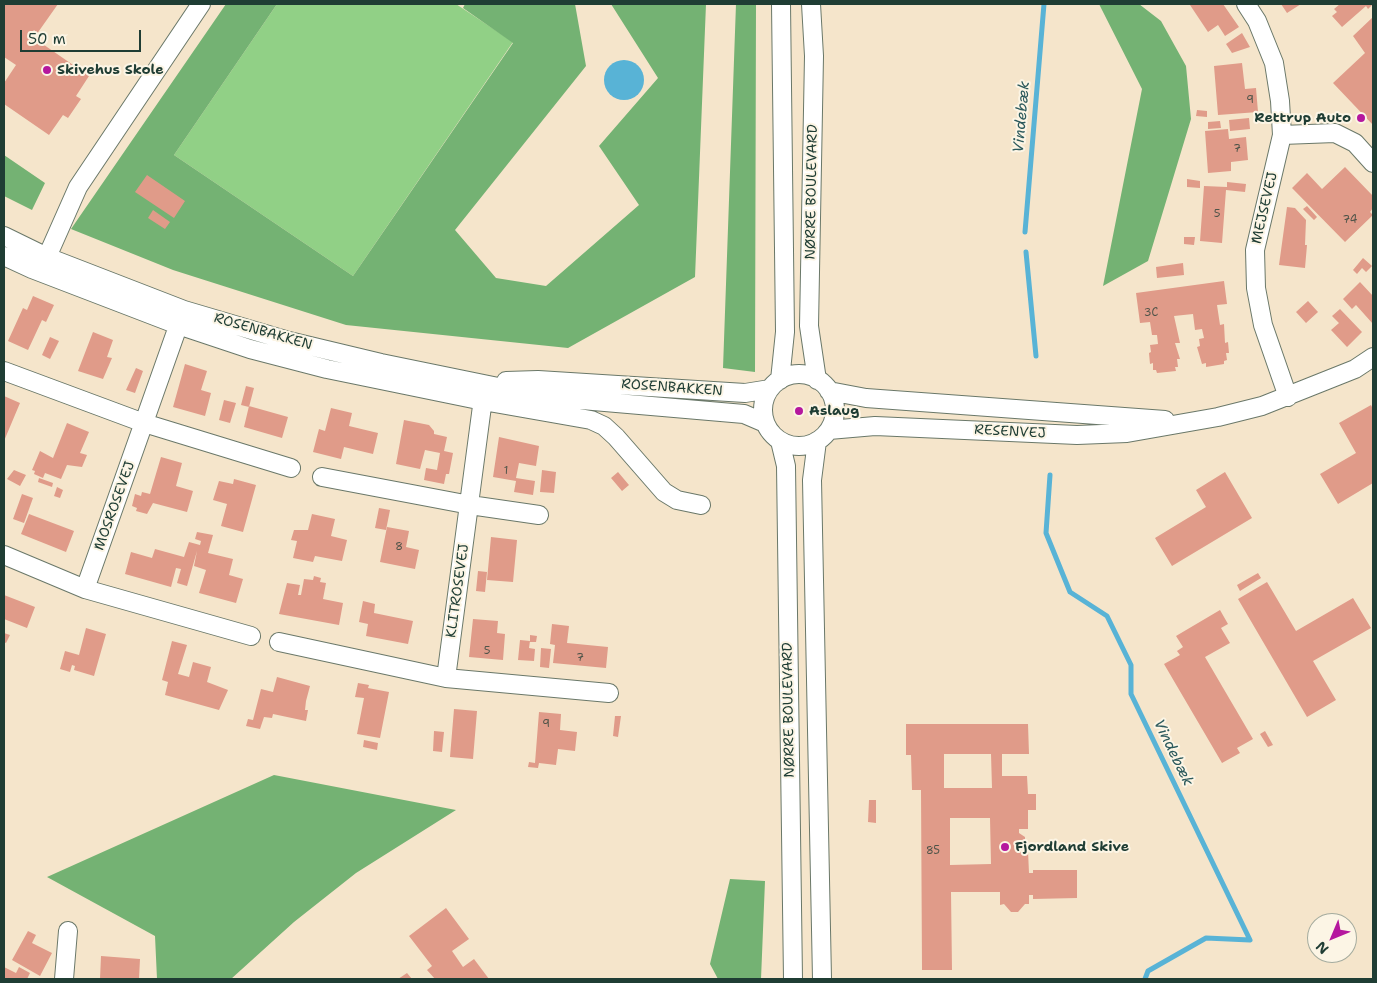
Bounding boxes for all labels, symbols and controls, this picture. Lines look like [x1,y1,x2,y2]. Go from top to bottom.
scale bar [22,20,144,52]
text: 50 m [28,29,66,49]
place label: Skivehus Skole [57,62,164,78]
marker: Skivehus Skole [41,64,53,76]
water label: Vindebæk [1010,80,1034,154]
house number: 9 [1246,93,1254,107]
place label: Rettrup Auto [1254,110,1351,126]
marker: Rettrup Auto [1355,112,1367,124]
street label: NØRRE BOULEVARD [802,124,822,260]
house number: 7 [1233,142,1241,156]
street label: MEJSEVEJ [1249,171,1281,245]
house number: 5 [1214,207,1220,221]
house number: 74 [1343,213,1357,227]
house number: 3C [1144,306,1158,320]
street label: ROSENBAKKEN [212,310,314,354]
street label: ROSENBAKKEN [621,376,723,400]
place label: Aslaug [809,403,859,419]
marker: Aslaug [793,405,805,417]
street label: RESENVEJ [974,422,1046,442]
street label: MOSROSEVEJ [91,459,139,553]
house number: 1 [504,464,508,478]
house number: 8 [395,540,403,554]
street label: KLITROSEVEJ [443,543,473,639]
street label: NØRRE BOULEVARD [779,642,799,778]
house number: 5 [484,644,490,658]
house number: 7 [576,651,584,665]
house number: 9 [542,717,550,731]
water label: Vindebæk [1149,717,1197,789]
place label: Fjordland Skive [1015,839,1129,855]
marker: Fjordland Skive [999,841,1011,853]
house number: 85 [926,844,940,858]
north arrow [1307,913,1357,963]
text: N [1312,938,1332,958]

